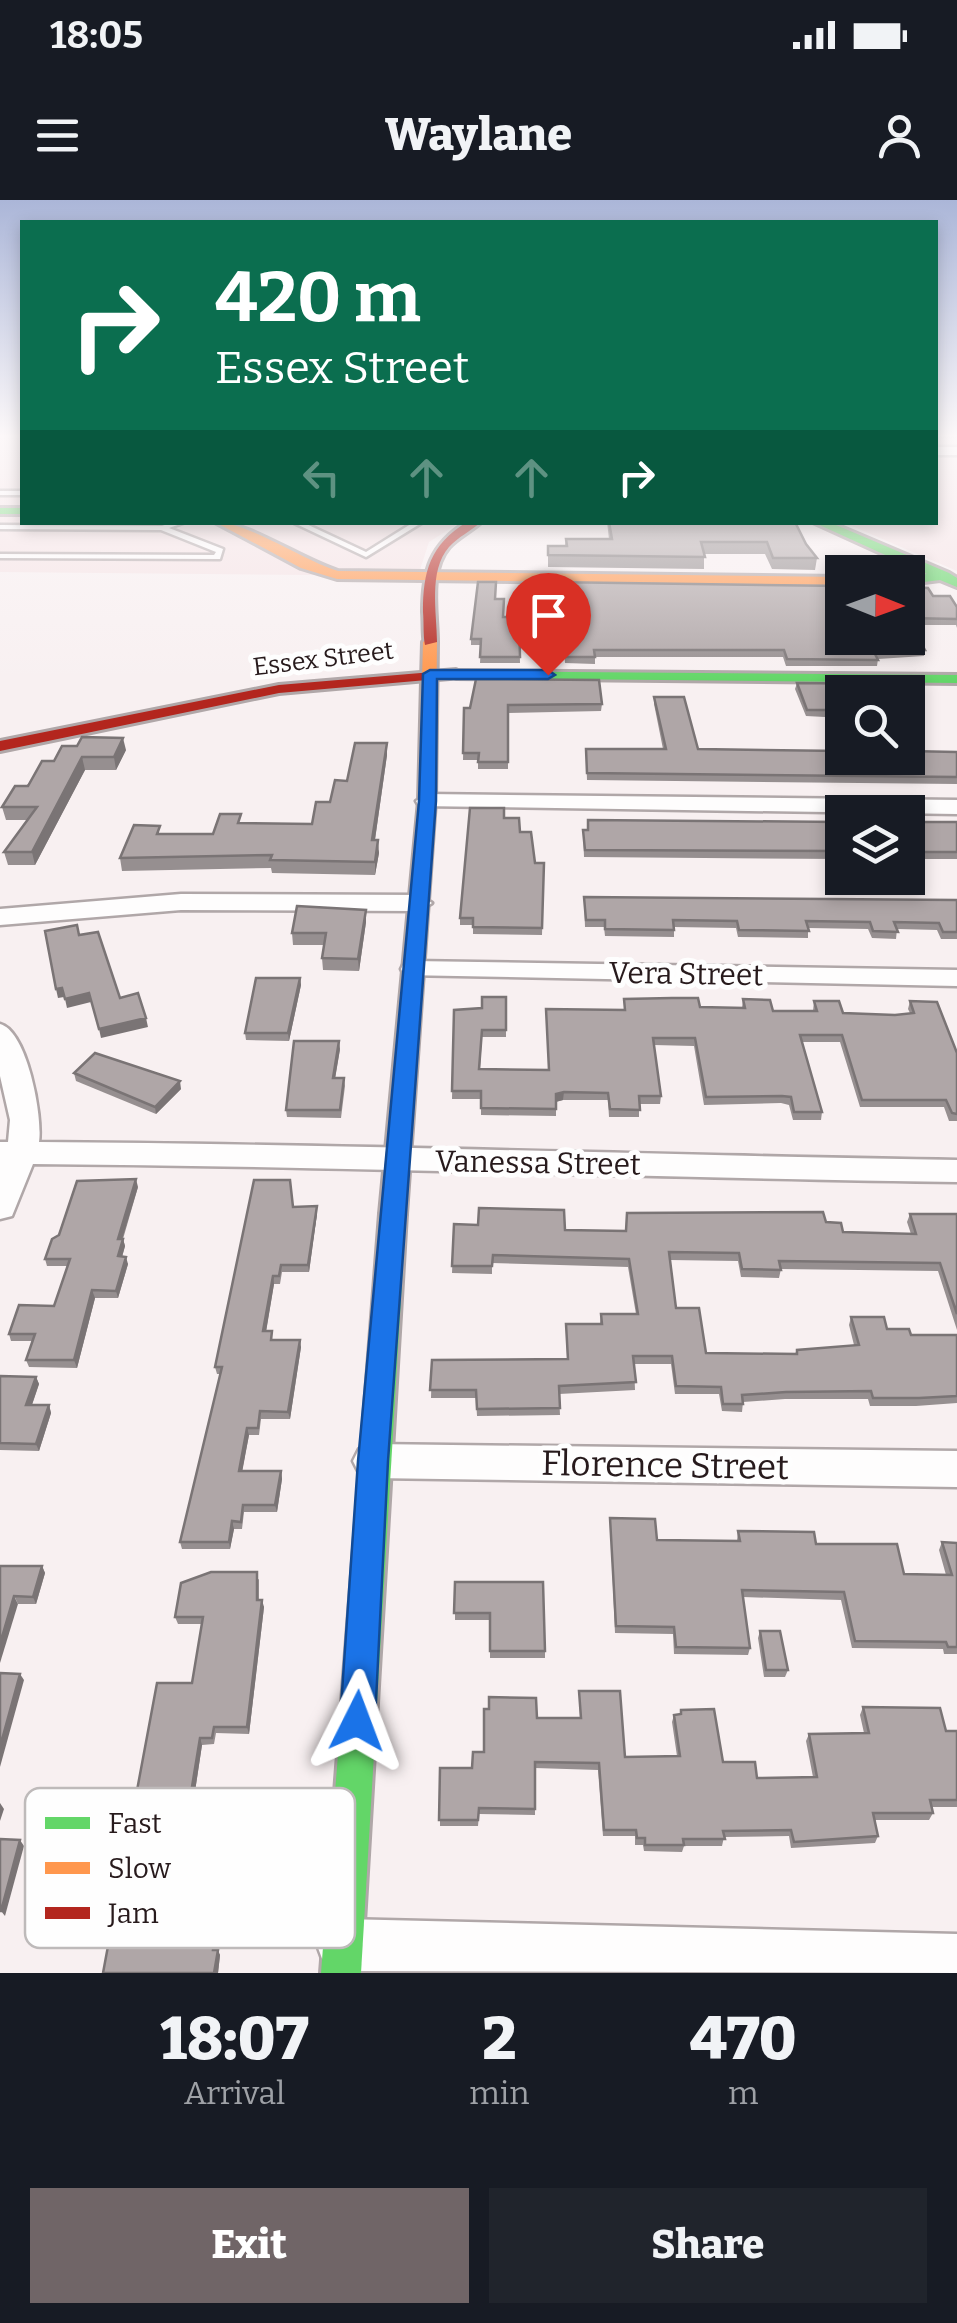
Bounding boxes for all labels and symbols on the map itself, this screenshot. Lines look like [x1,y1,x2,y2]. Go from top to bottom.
north arrow [825,555,925,655]
pin [506,573,591,676]
street label: Essex Street [251,635,395,682]
street label: Vera Street [608,955,764,993]
street label: Vanessa Street [435,1143,641,1183]
street label: Florence Street [541,1442,789,1488]
position arrow [305,1669,409,1773]
legend [25,1788,355,1948]
text: Fast [108,1807,162,1840]
text: Slow [108,1852,171,1885]
text: Jam [107,1897,159,1930]

